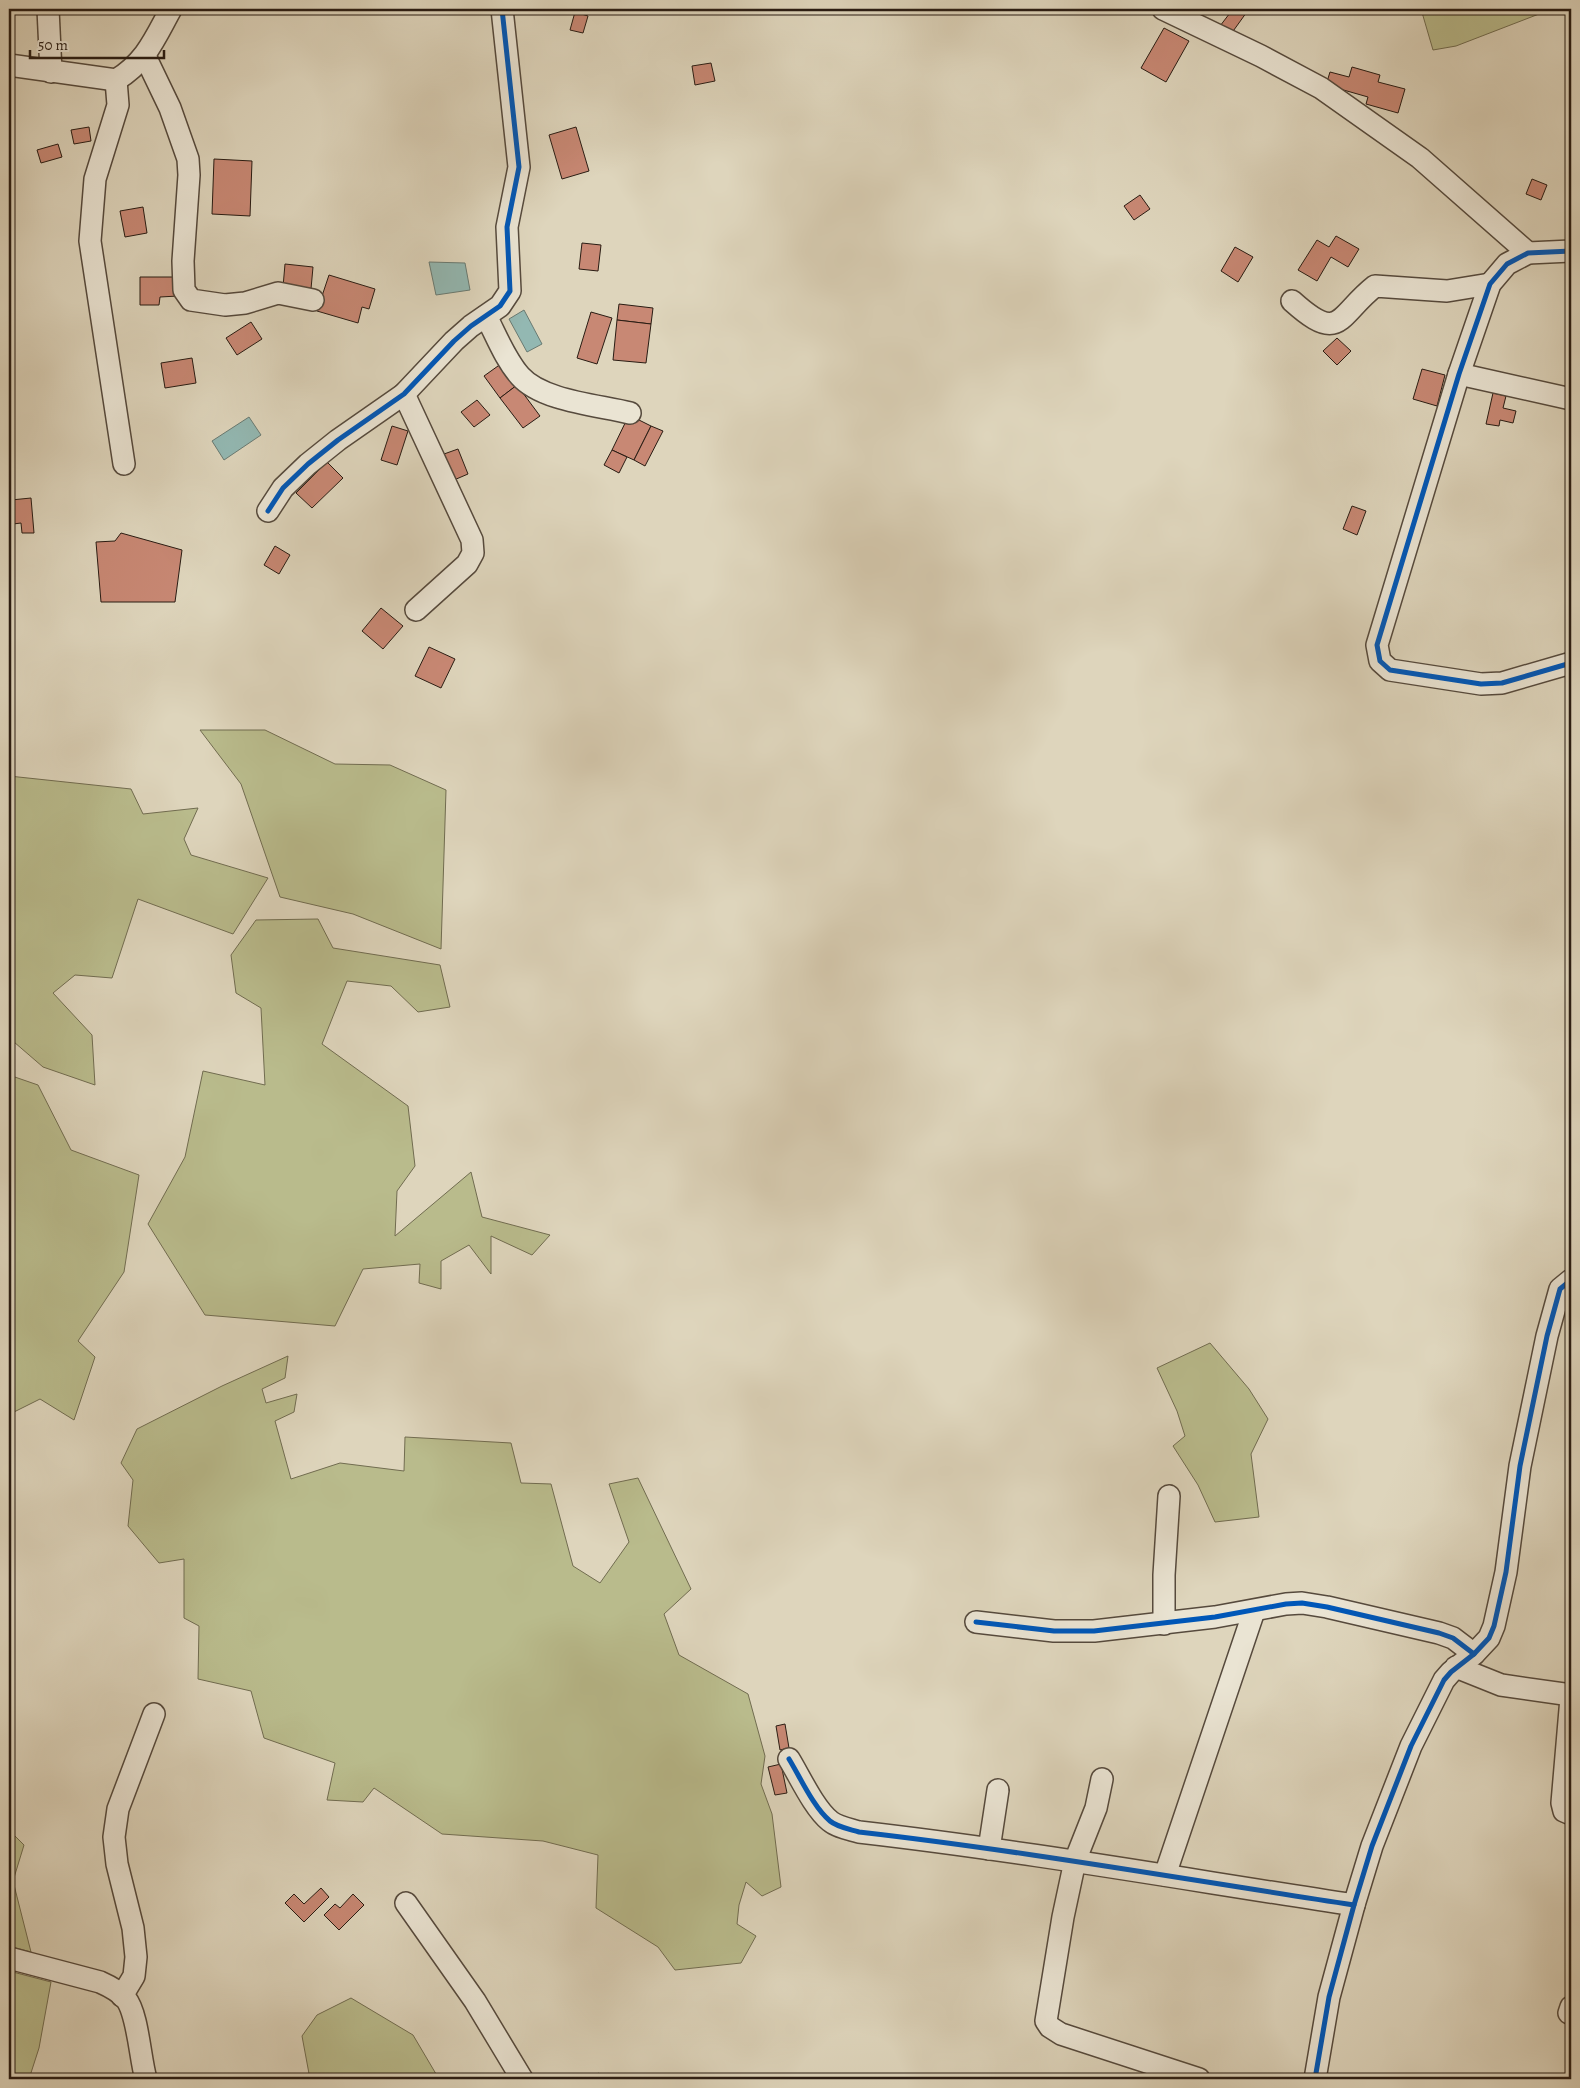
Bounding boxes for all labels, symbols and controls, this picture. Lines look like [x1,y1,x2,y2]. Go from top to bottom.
scale bar [30,28,164,60]
text: 50 m [38,35,68,55]

